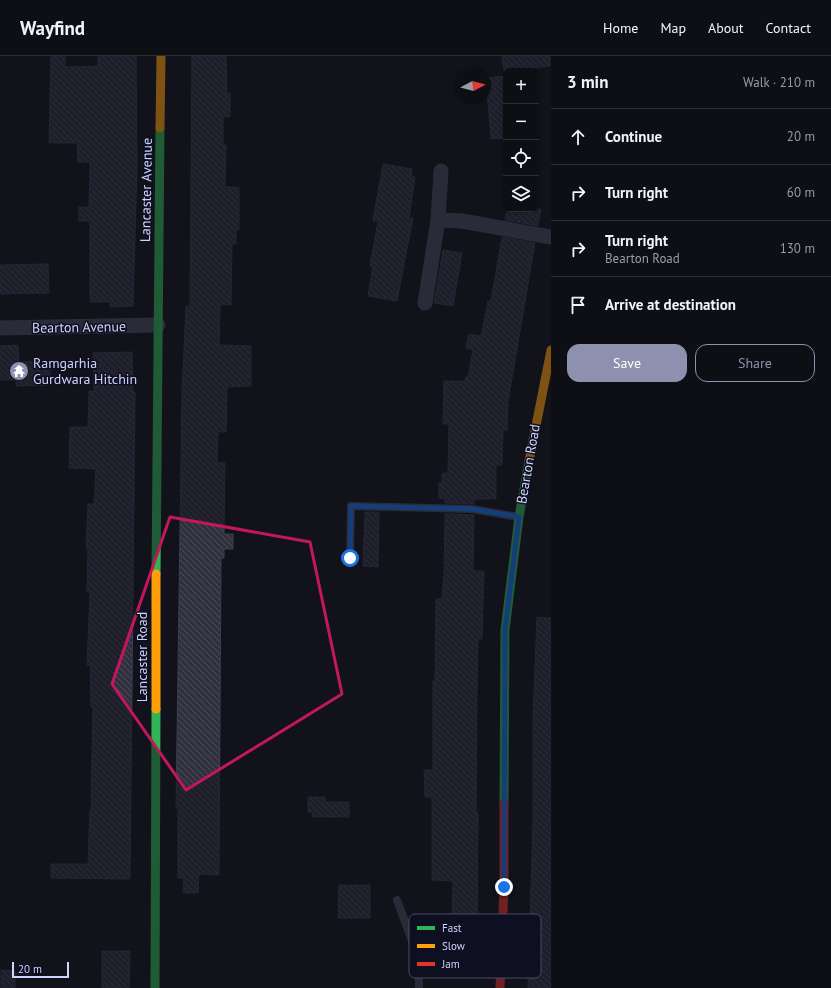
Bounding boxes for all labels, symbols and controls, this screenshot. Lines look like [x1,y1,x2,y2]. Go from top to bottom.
text: Wayfind [20,16,85,40]
text: Home [603,19,638,37]
text: Map [660,19,686,37]
text: About [708,19,744,37]
text: Contact [766,19,811,37]
north arrow [455,68,491,104]
map controls [503,68,539,212]
button: + [503,68,539,104]
text: 3 min [567,71,608,93]
text: Walk · 210 m [743,74,815,91]
button: − [503,104,539,140]
icon: ahead [567,126,589,148]
text: Continue [605,127,662,146]
text: 20 m [787,128,815,145]
street label: Lancaster Avenue [136,138,156,242]
button: locate [503,140,539,176]
button: layers [503,176,539,212]
icon: right [567,182,589,204]
text: Turn right [605,183,668,202]
text: 60 m [787,184,815,201]
text: Turn right [605,231,668,250]
icon: right [567,238,589,260]
text: 130 m [780,240,815,257]
text: Bearton Road [605,250,680,267]
icon: arrive [567,294,589,316]
text: Arrive at destination [605,295,736,314]
street label: Bearton Avenue [32,317,126,337]
button: Save [567,344,687,382]
button: Share [695,344,815,382]
place label: Ramgarhia Gurdwara Hitchin [33,354,137,388]
temple icon: Ramgarhia Gurdwara Hitchin [8,360,30,382]
street label: Bearton Road [512,423,544,505]
route start [341,549,359,567]
street label: Lancaster Road [133,612,151,702]
route end [495,878,513,896]
legend [409,914,541,978]
text: Fast [442,921,462,935]
text: Slow [442,939,465,953]
text: Jam [441,957,460,971]
scale bar [12,960,69,979]
text: 20 m [18,962,42,976]

